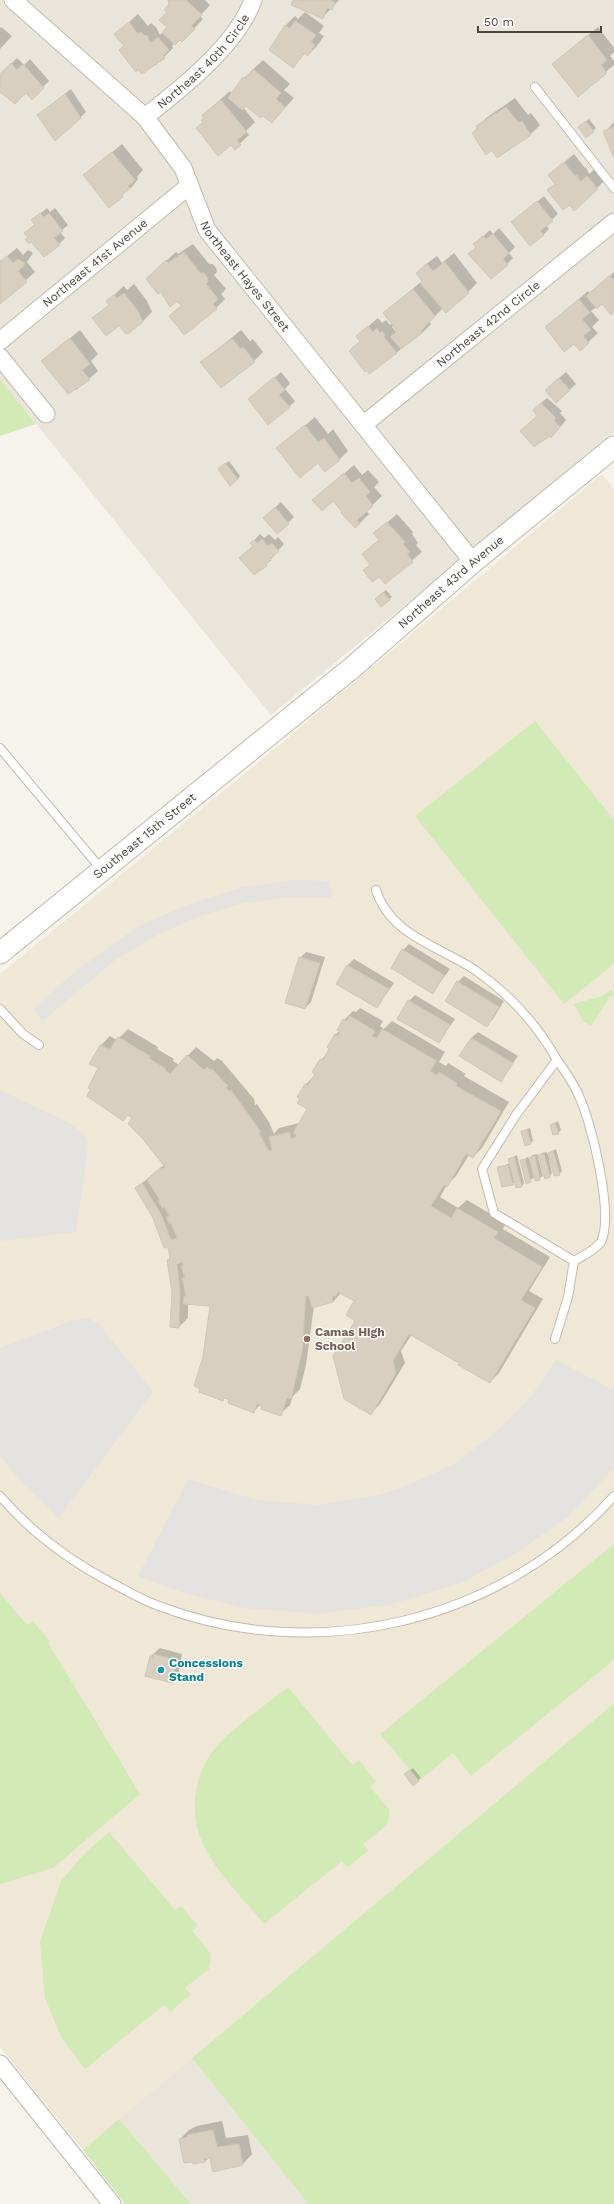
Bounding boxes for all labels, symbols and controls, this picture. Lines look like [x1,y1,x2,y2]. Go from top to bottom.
scale bar [478,8,601,34]
street label: Northeast 40th Circle [154,12,252,112]
text: 50 m [484,15,514,29]
street label: Northeast 41st Avenue [40,216,150,310]
street label: Northeast Hayes Street [197,219,293,334]
street label: Northeast 42nd Circle [434,278,543,370]
street label: Northeast 43rd Avenue [395,533,507,631]
street label: Southeast 15th Street [90,790,199,882]
place label: Camas High School [315,1325,385,1353]
marker: Camas High School [302,1334,312,1344]
place label: Concessions Stand [169,1656,243,1684]
marker: Concessions Stand [156,1665,166,1675]

